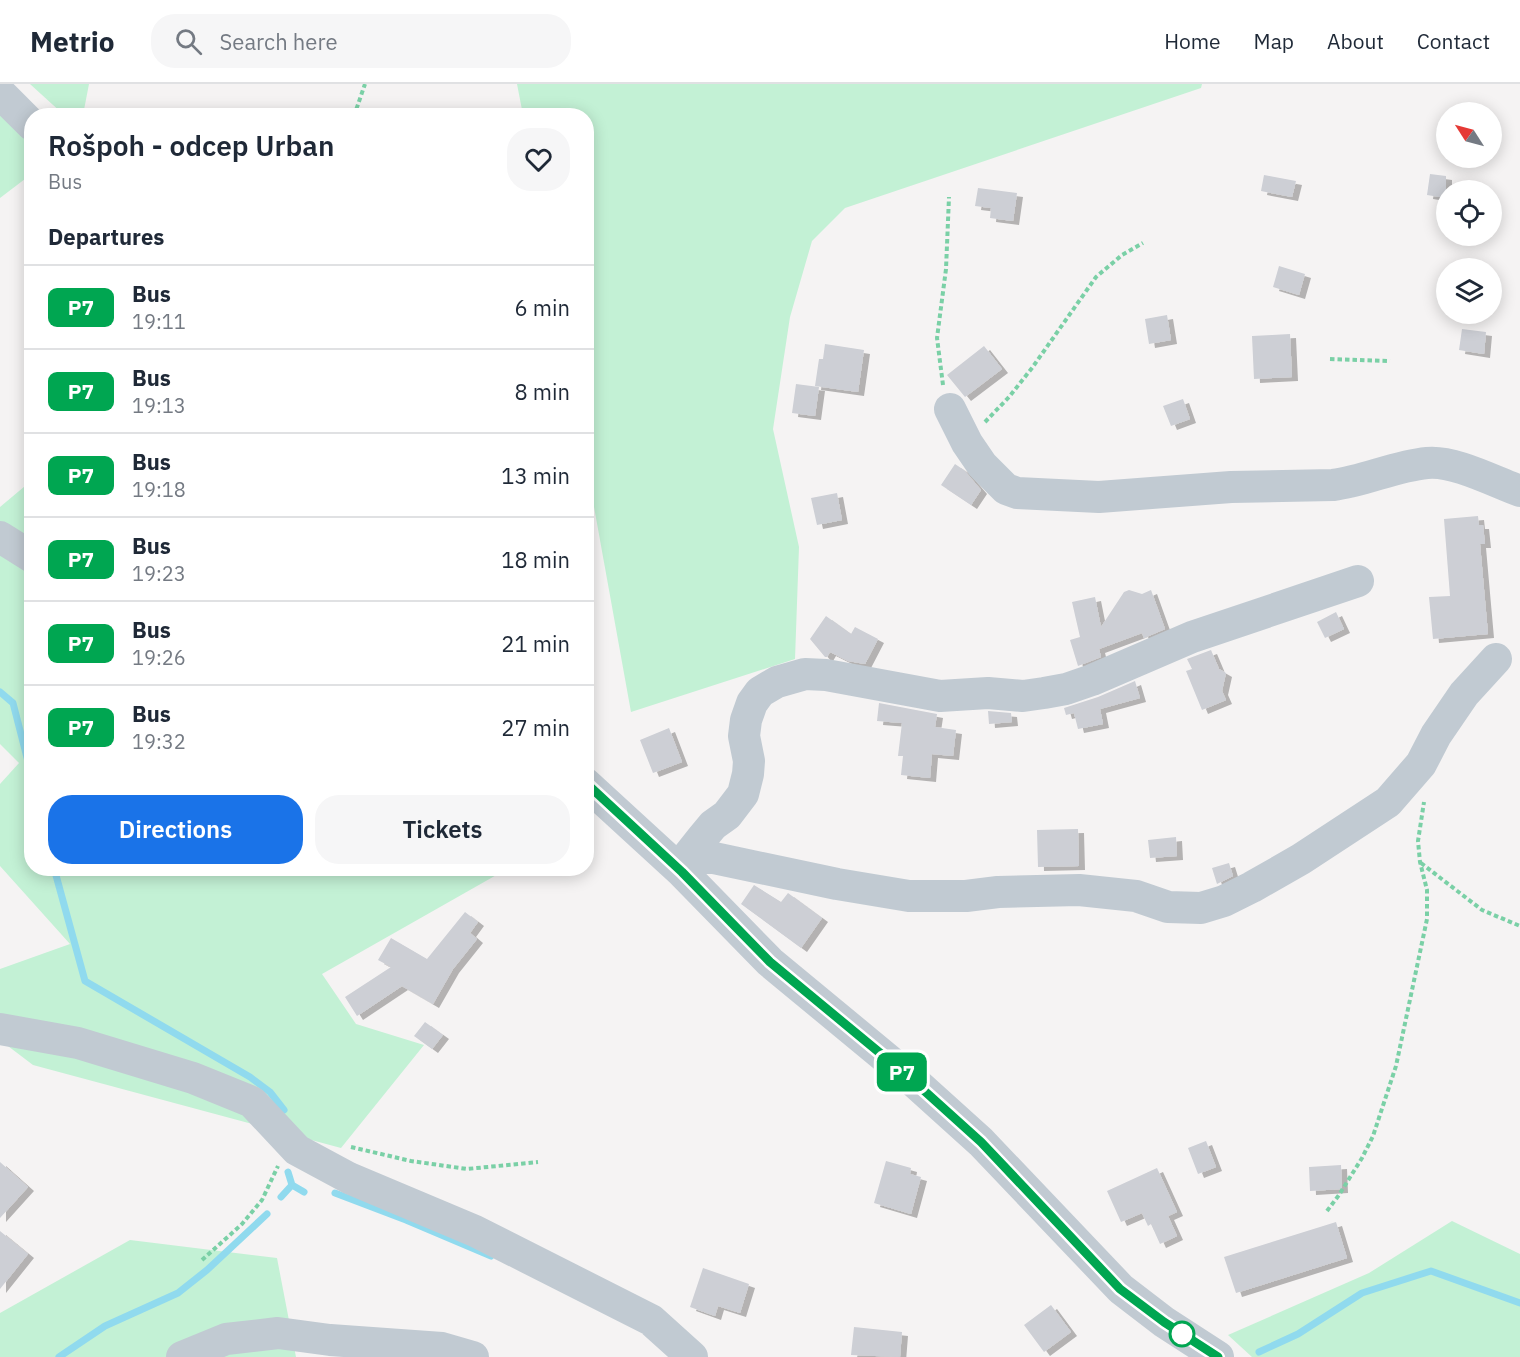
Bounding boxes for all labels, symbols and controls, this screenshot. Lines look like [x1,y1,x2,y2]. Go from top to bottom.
search box [151,14,571,68]
text: Metrio [30,23,115,60]
icon: search [172,25,205,58]
text: Search here [220,27,337,56]
text: Home [1164,27,1221,55]
text: Map [1254,27,1294,55]
text: About [1327,27,1384,55]
text: Contact [1417,27,1490,55]
north arrow [1436,102,1502,168]
map controls [1436,102,1502,324]
text: Rošpoh - odcep Urban [48,127,334,164]
button: heart [507,128,570,191]
text: Bus [48,168,82,195]
button: locate [1436,180,1502,246]
text: Departures [48,222,164,251]
button: layers [1436,258,1502,324]
text: Bus [132,279,171,308]
text: P7 [68,293,94,321]
text: 6 min [514,293,570,322]
text: 19:11 [132,308,186,335]
text: Bus [132,363,171,392]
text: P7 [68,377,94,405]
text: 8 min [514,377,570,406]
text: 19:13 [132,392,186,419]
text: Bus [132,447,171,476]
text: P7 [68,461,94,489]
text: 13 min [501,461,570,490]
text: 19:18 [132,476,186,503]
text: Bus [132,531,171,560]
text: P7 [68,545,94,573]
text: 18 min [501,545,570,574]
text: 19:23 [132,560,186,587]
text: Bus [132,615,171,644]
text: P7 [68,629,94,657]
text: 21 min [501,629,570,658]
text: 19:26 [132,644,186,671]
text: Bus [132,699,171,728]
text: P7 [68,713,94,741]
text: 27 min [501,713,570,742]
text: 19:32 [132,728,186,755]
button: Directions [48,795,303,864]
button: Tickets [315,795,570,864]
line badge: P7 [875,1052,929,1092]
text: P7 [889,1058,915,1086]
unlabelled marker [1169,1321,1195,1347]

